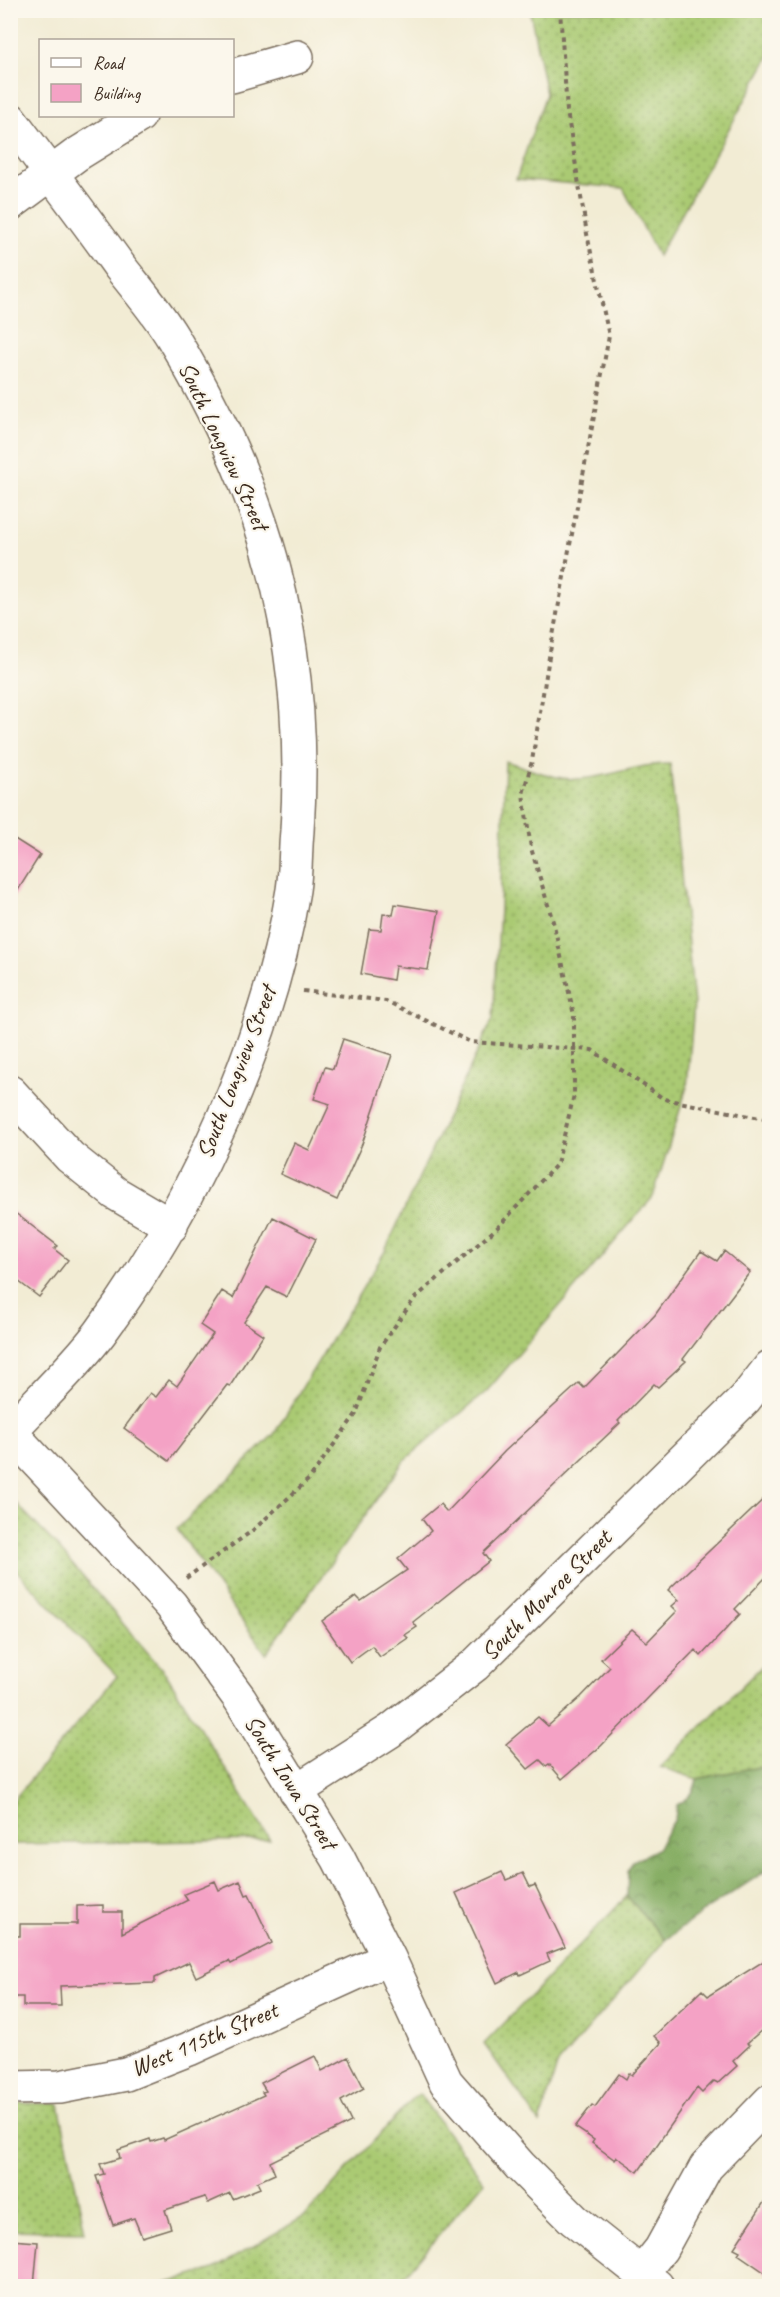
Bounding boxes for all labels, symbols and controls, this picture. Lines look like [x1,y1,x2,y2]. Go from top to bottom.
legend [39,39,234,117]
text: Road [93,52,126,74]
text: Building [93,82,142,104]
street label: South Longview Street [172,357,277,538]
street label: South Longview Street [189,979,284,1162]
street label: South Monroe Street [474,1522,619,1667]
street label: South Iowa Street [238,1709,346,1857]
street label: West 115th Street [126,1994,284,2083]

